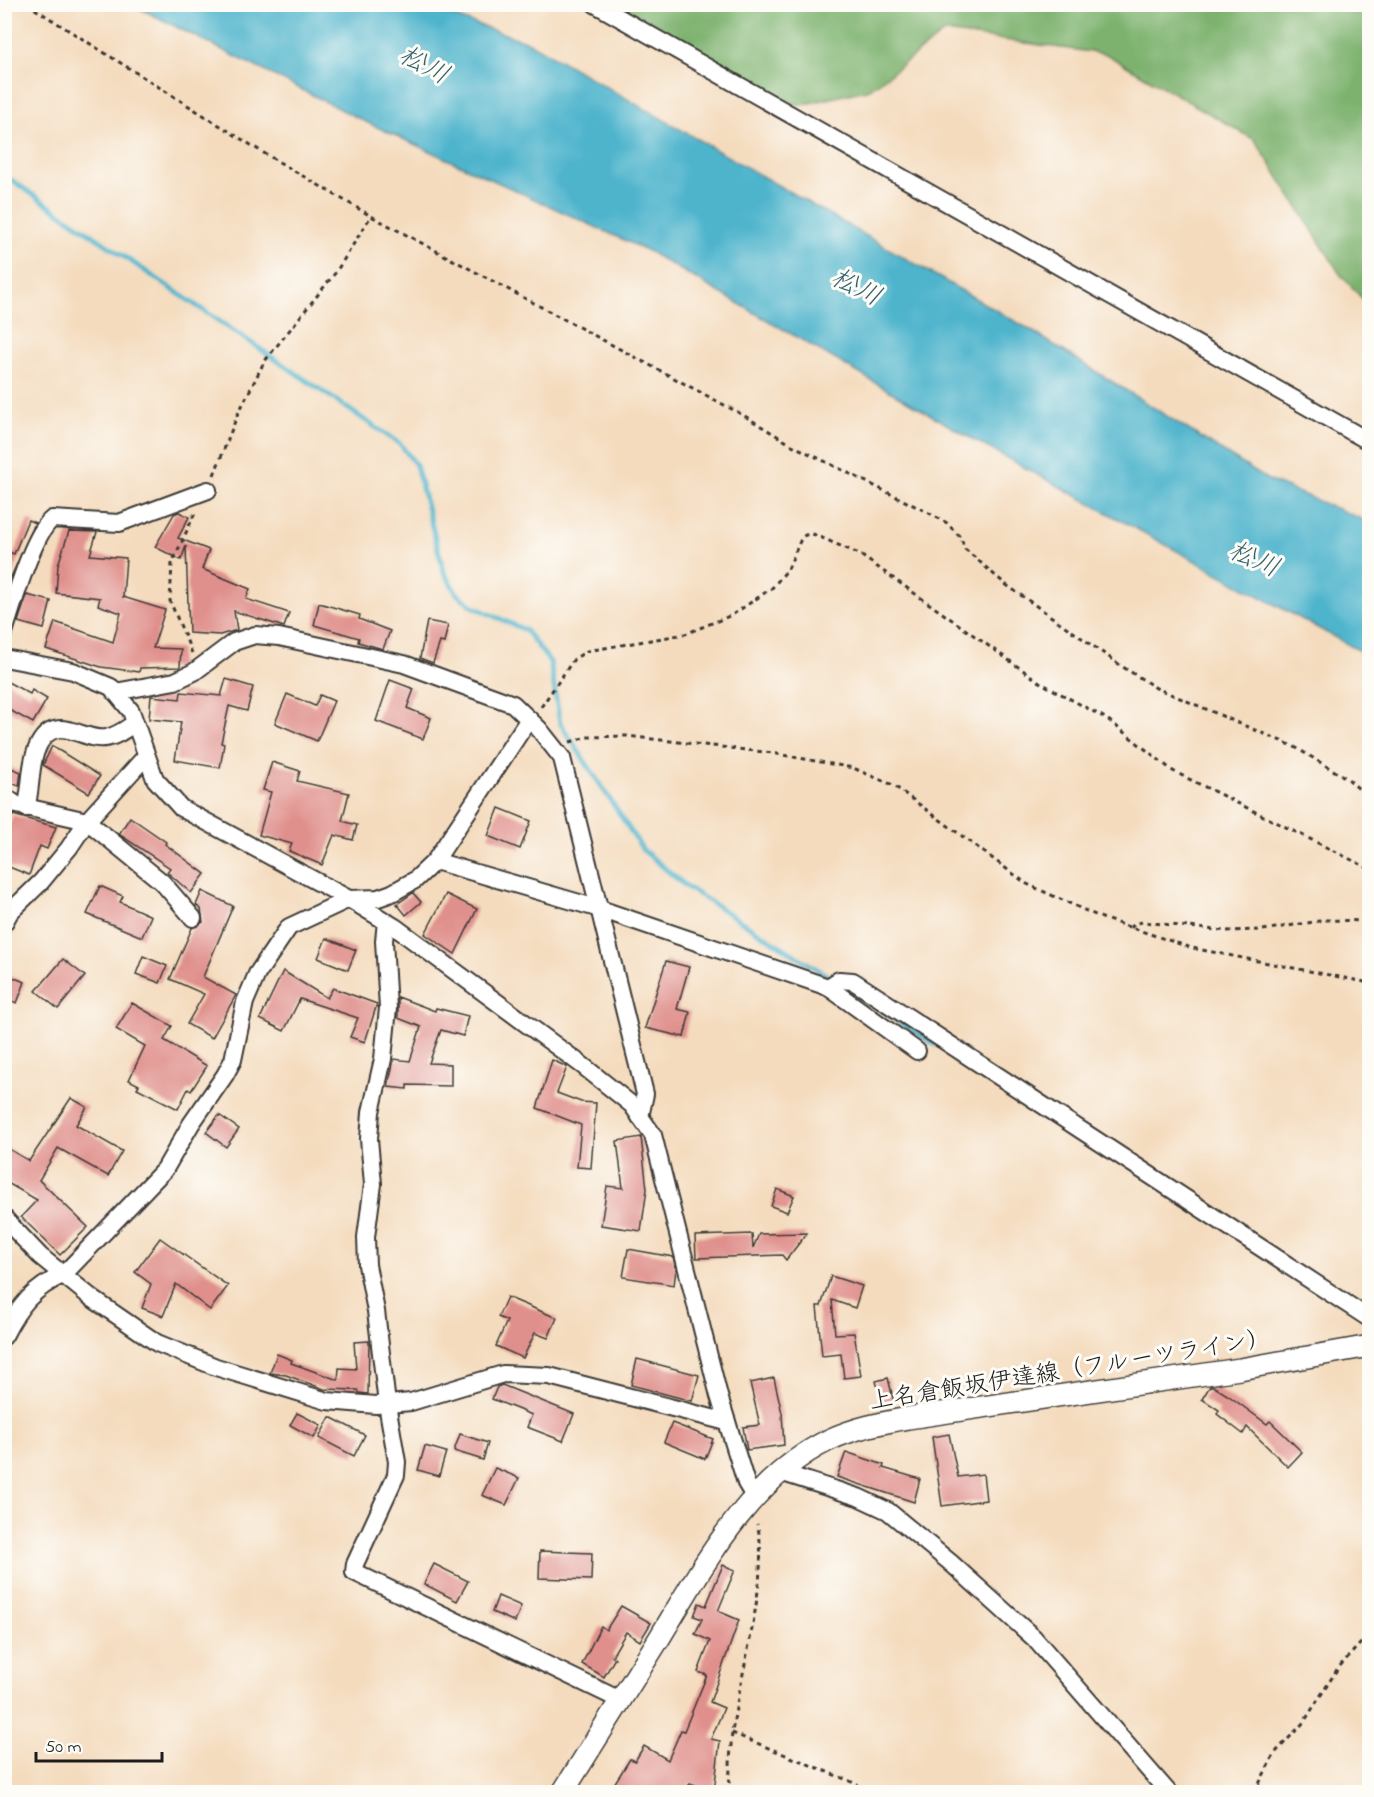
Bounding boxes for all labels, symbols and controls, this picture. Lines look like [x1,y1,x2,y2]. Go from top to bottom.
water label: 松川 [392,38,455,96]
water label: 松川 [824,260,887,317]
water label: 松川 [1222,533,1285,589]
street label: 上名倉飯坂伊達線（フルーツライン） [867,1322,1274,1421]
scale bar [36,1725,162,1763]
text: 50 m [45,1735,82,1761]

